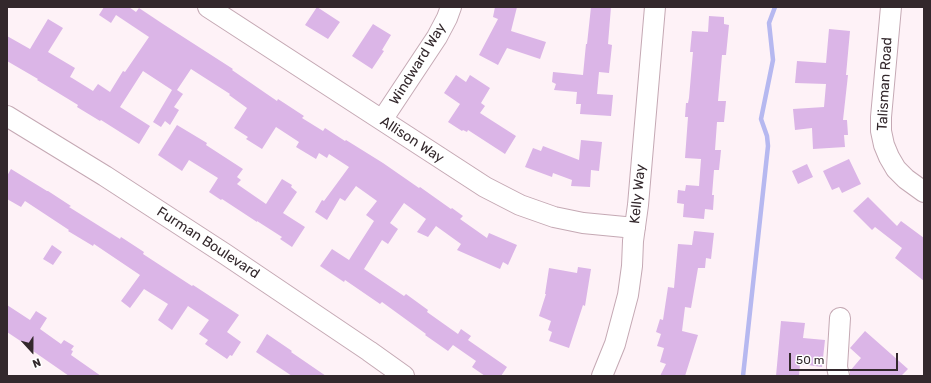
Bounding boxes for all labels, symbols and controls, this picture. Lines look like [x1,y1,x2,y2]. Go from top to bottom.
street label: Windward Way [386,20,450,108]
street label: Talisman Road [874,37,896,131]
street label: Allison Way [377,113,447,167]
street label: Kelly Way [627,163,649,225]
street label: Furman Boulevard [153,203,263,283]
north arrow [12,331,52,371]
scale bar [791,345,900,371]
text: 50 m [796,353,824,367]
text: N [30,355,43,370]

